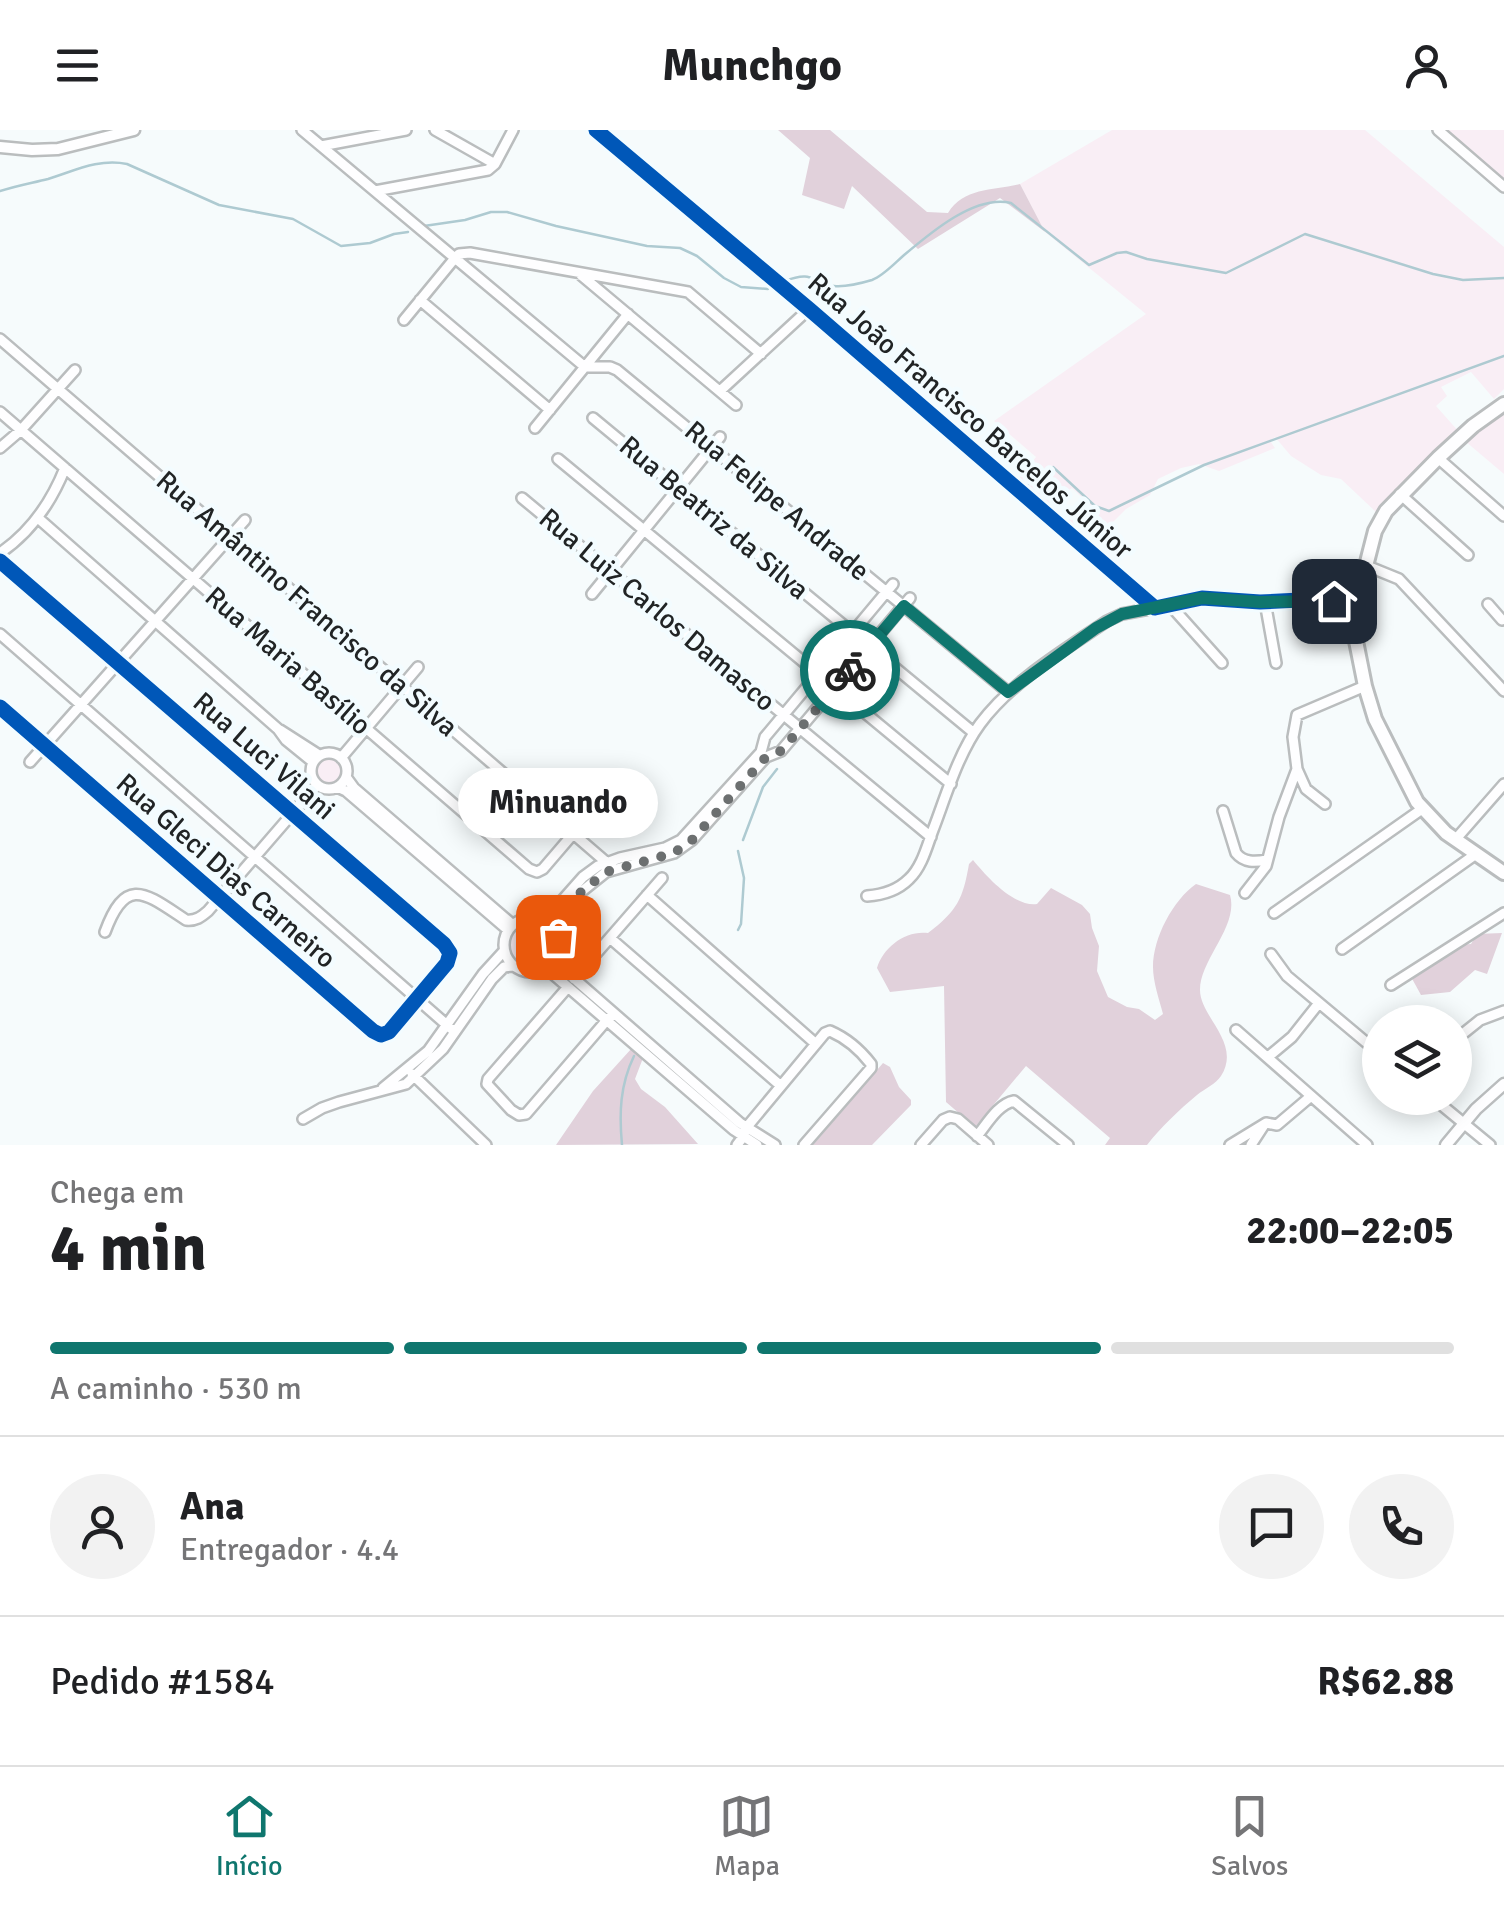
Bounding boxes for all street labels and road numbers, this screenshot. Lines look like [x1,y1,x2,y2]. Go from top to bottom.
street label: Rua João Francisco Barcelos Júnior [801,266,1140,567]
street label: Rua Felipe Andrade [678,414,876,588]
street label: Rua Beatriz da Silva [612,429,816,607]
street label: Rua Amântino Francisco da Silva [149,464,465,744]
street label: Rua Luiz Carlos Damasco [532,501,782,719]
street label: Rua Maria Basílio [198,580,378,742]
street label: Rua Luci Vilani [186,685,342,827]
street label: Rua Gleci Dias Carneiro [109,766,343,976]

